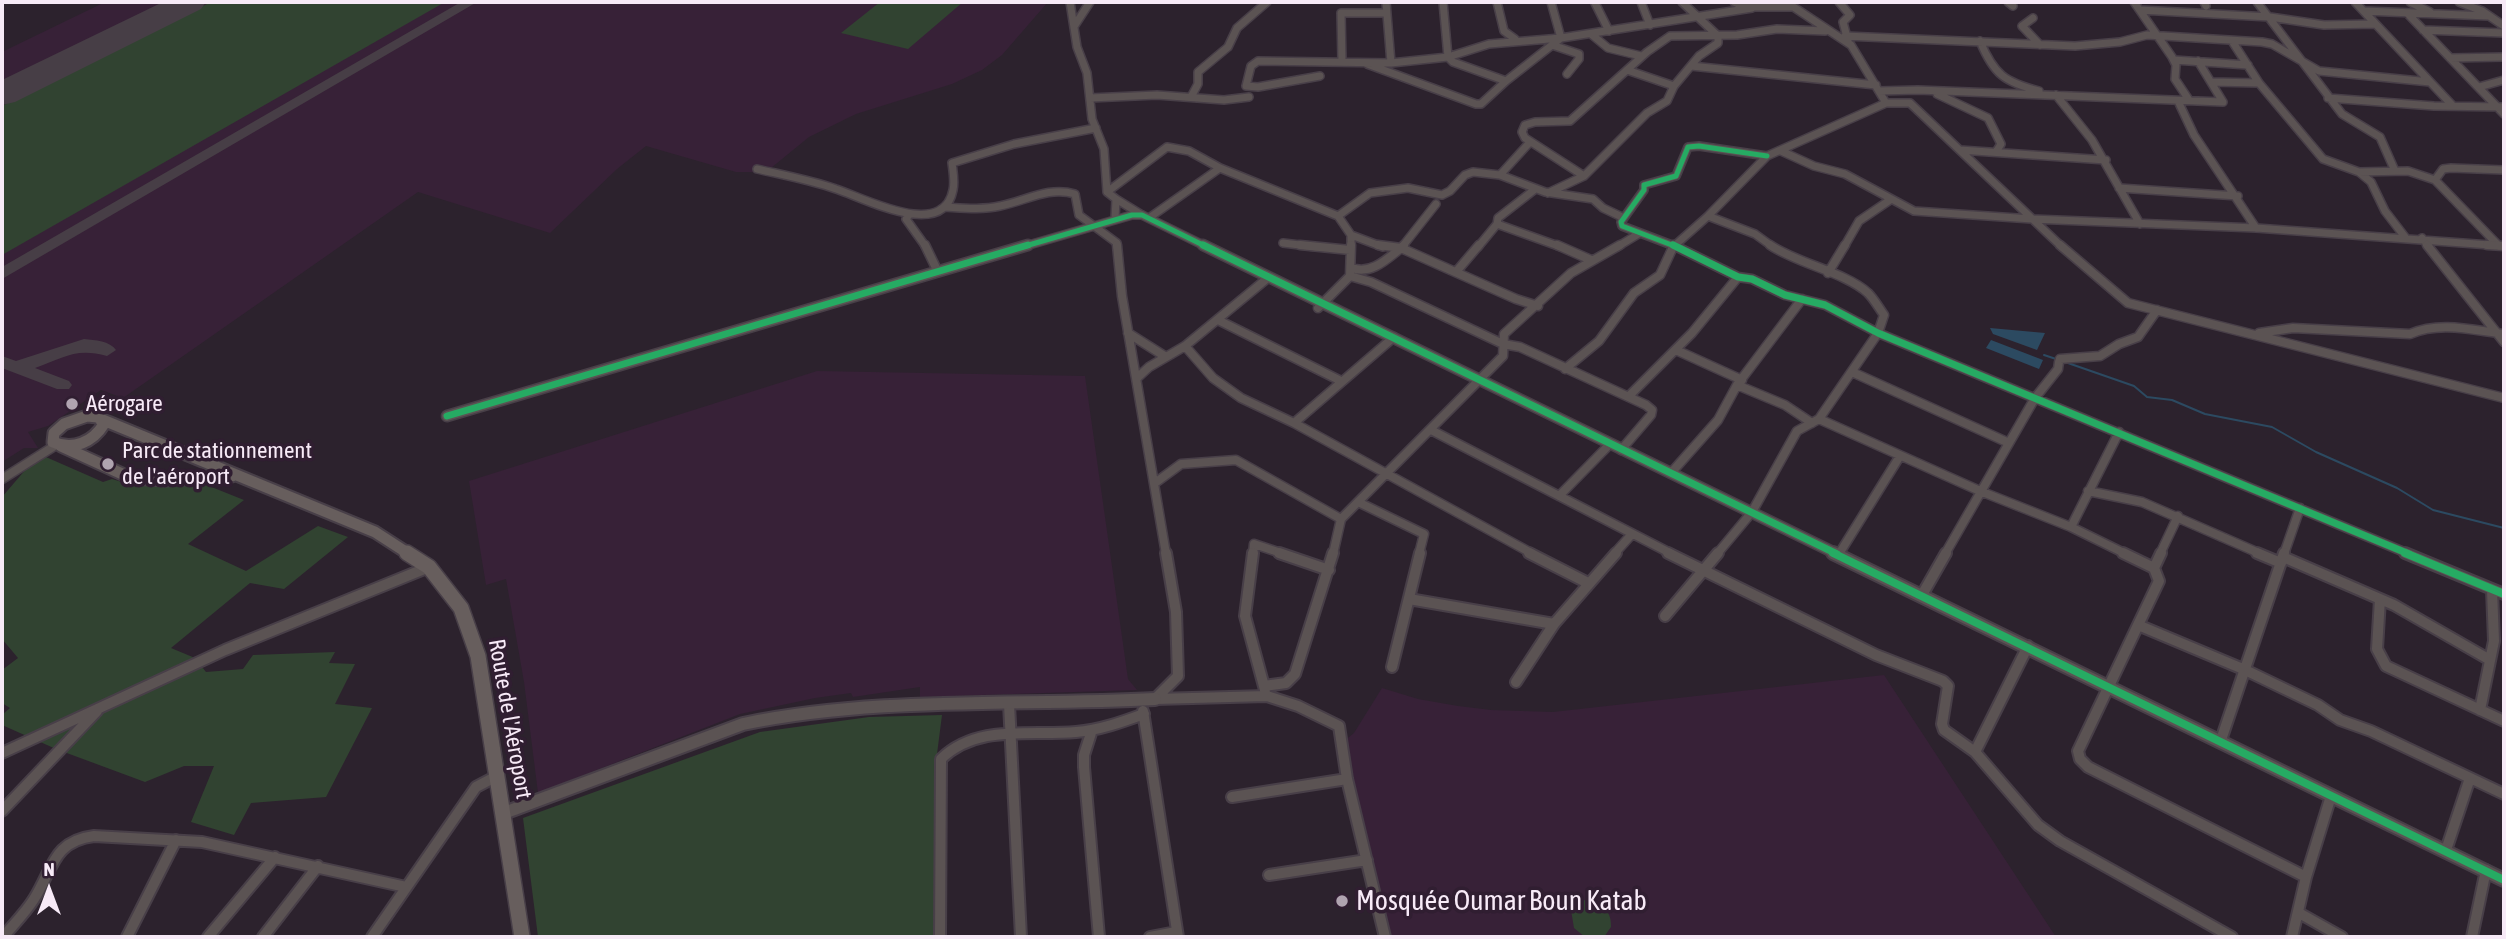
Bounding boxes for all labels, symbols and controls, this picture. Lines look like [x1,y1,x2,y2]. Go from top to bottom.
place label: Aérogare [86,390,163,418]
marker: Aérogare [64,396,80,412]
place label: Parc de stationnement de l'aéroport [122,437,312,491]
marker: Parc de stationnement de l'aéroport [100,456,116,472]
street label: Route de l'Aéroport [482,637,538,801]
north arrow [14,855,84,925]
text: N [43,858,55,880]
place label: Mosquée Oumar Boun Katab [1356,884,1647,918]
marker: Mosquée Oumar Boun Katab [1334,893,1350,909]

